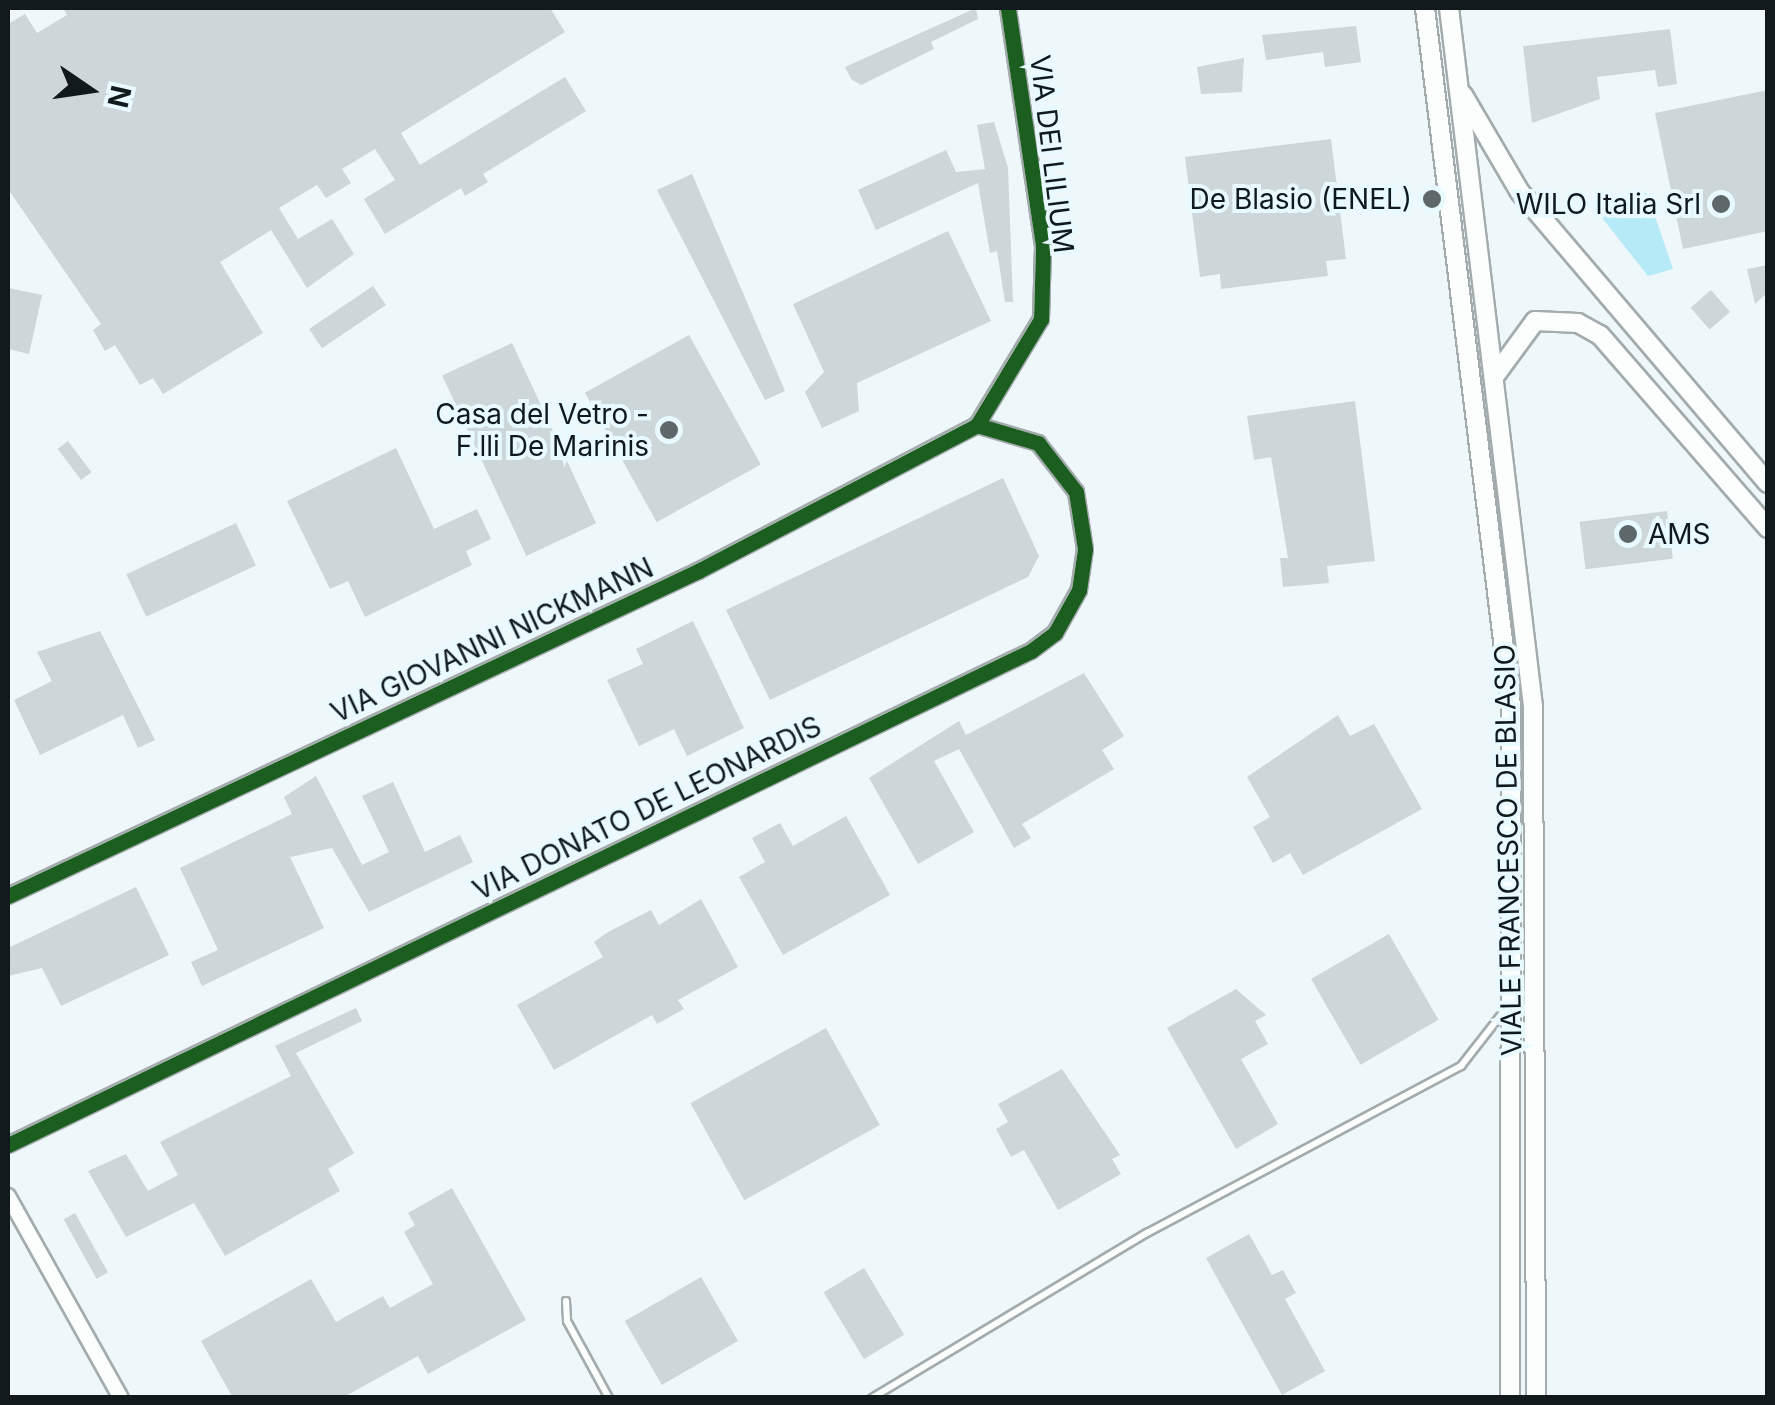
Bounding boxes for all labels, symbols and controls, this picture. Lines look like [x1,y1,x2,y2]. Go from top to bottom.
north arrow [40,40,140,140]
street label: VIA DEI LILIUM [1023,53,1081,255]
text: N [100,83,138,111]
place label: De Blasio (ENEL) [1190,182,1412,216]
place label: WILO Italia Srl [1516,187,1701,221]
marker: De Blasio (ENEL) [1421,188,1443,210]
marker: WILO Italia Srl [1710,193,1732,215]
place label: Casa del Vetro - F.lli De Marinis [435,397,649,463]
marker: Casa del Vetro - F.lli De Marinis [658,419,680,441]
place label: AMS [1648,517,1711,551]
marker: AMS [1617,523,1639,545]
street label: VIA GIOVANNI NICKMANN [325,550,659,730]
street label: VIALE FRANCESCO DE BLASIO [1488,644,1528,1056]
street label: VIA DONATO DE LEONARDIS [467,709,827,907]

